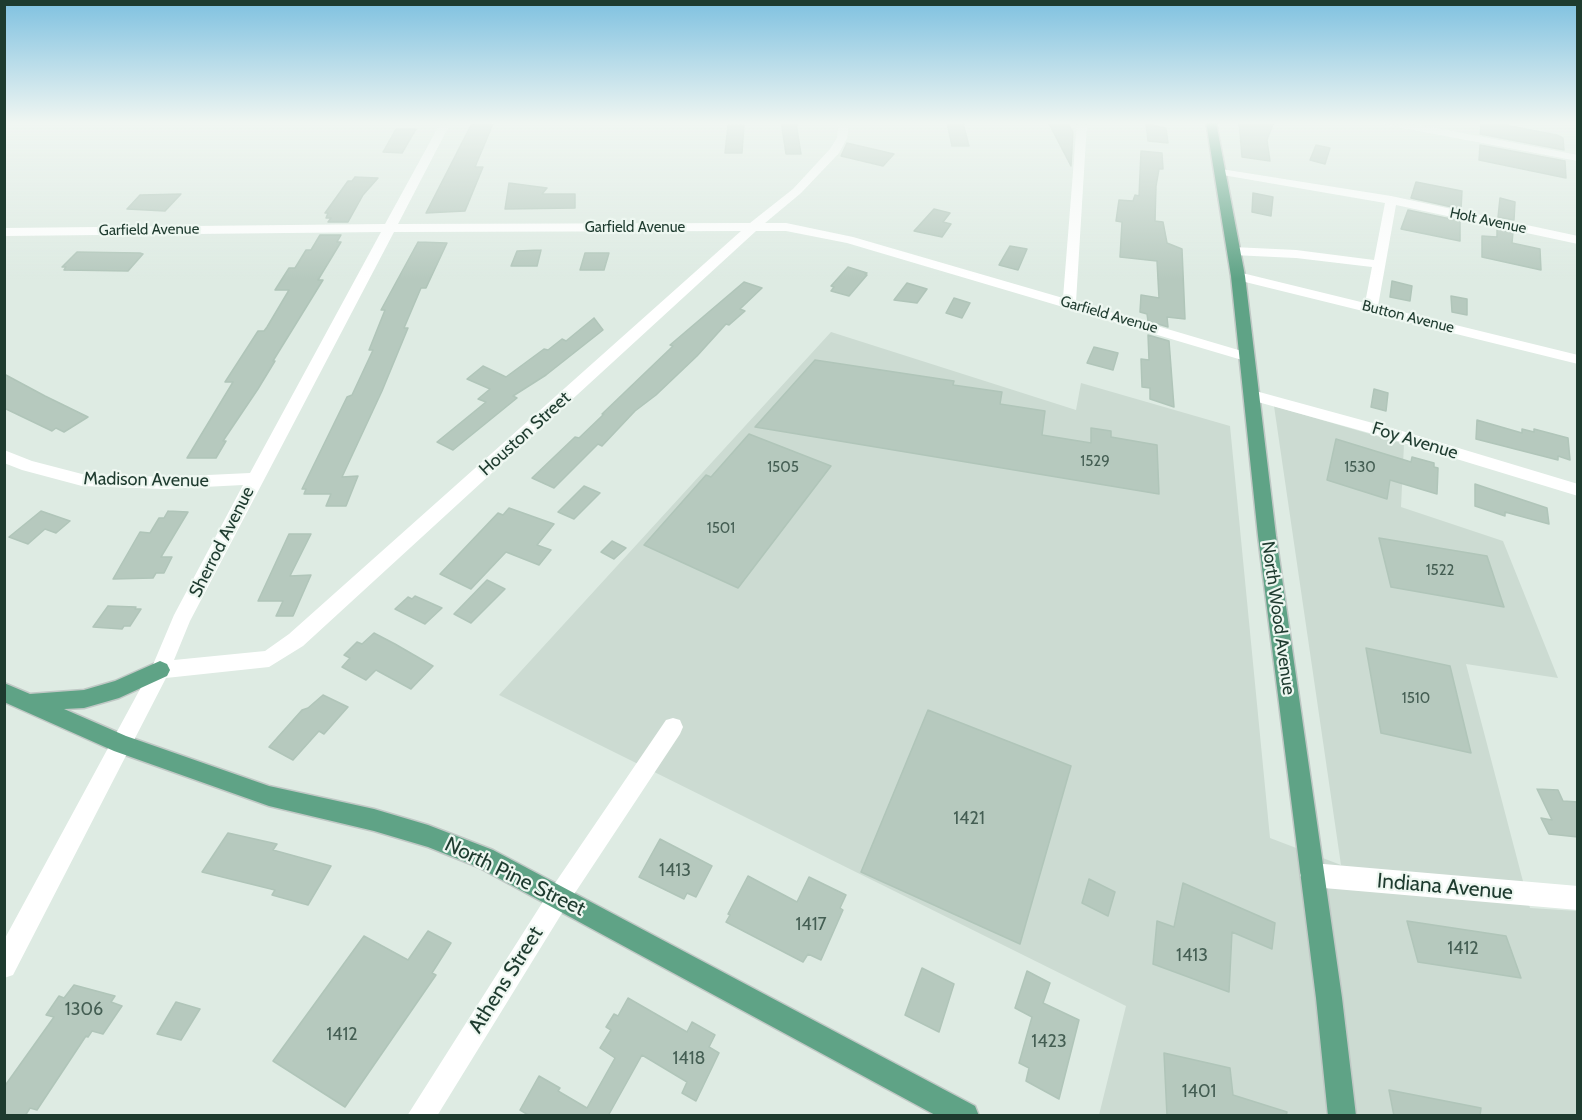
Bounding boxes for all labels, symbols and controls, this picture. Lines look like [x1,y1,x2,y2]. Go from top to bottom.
street label: Holt Avenue [1448,204,1528,238]
street label: Garfield Avenue [585,219,685,237]
street label: Garfield Avenue [99,220,199,240]
street label: Garfield Avenue [1058,292,1160,338]
street label: Button Avenue [1360,297,1456,337]
street label: Houston Street [475,387,575,481]
street label: Foy Avenue [1370,418,1460,464]
house number: 1529 [1080,453,1110,471]
house number: 1505 [767,459,799,477]
house number: 1530 [1344,459,1376,477]
street label: Madison Avenue [83,468,209,492]
street label: Sherrod Avenue [185,483,259,601]
house number: 1501 [707,520,735,538]
street label: North Wood Avenue [1257,540,1299,696]
house number: 1522 [1426,562,1454,580]
house number: 1510 [1402,690,1430,708]
house number: 1421 [953,808,985,830]
street label: North Pine Street [441,832,589,922]
house number: 1413 [659,860,691,882]
street label: Indiana Avenue [1376,869,1514,905]
house number: 1417 [795,914,827,936]
street label: Athens Street [463,922,549,1038]
house number: 1412 [1447,938,1479,960]
house number: 1413 [1176,945,1208,967]
house number: 1306 [65,999,103,1021]
house number: 1412 [326,1024,358,1046]
house number: 1423 [1031,1031,1067,1053]
house number: 1418 [672,1048,706,1070]
house number: 1401 [1182,1081,1216,1103]

